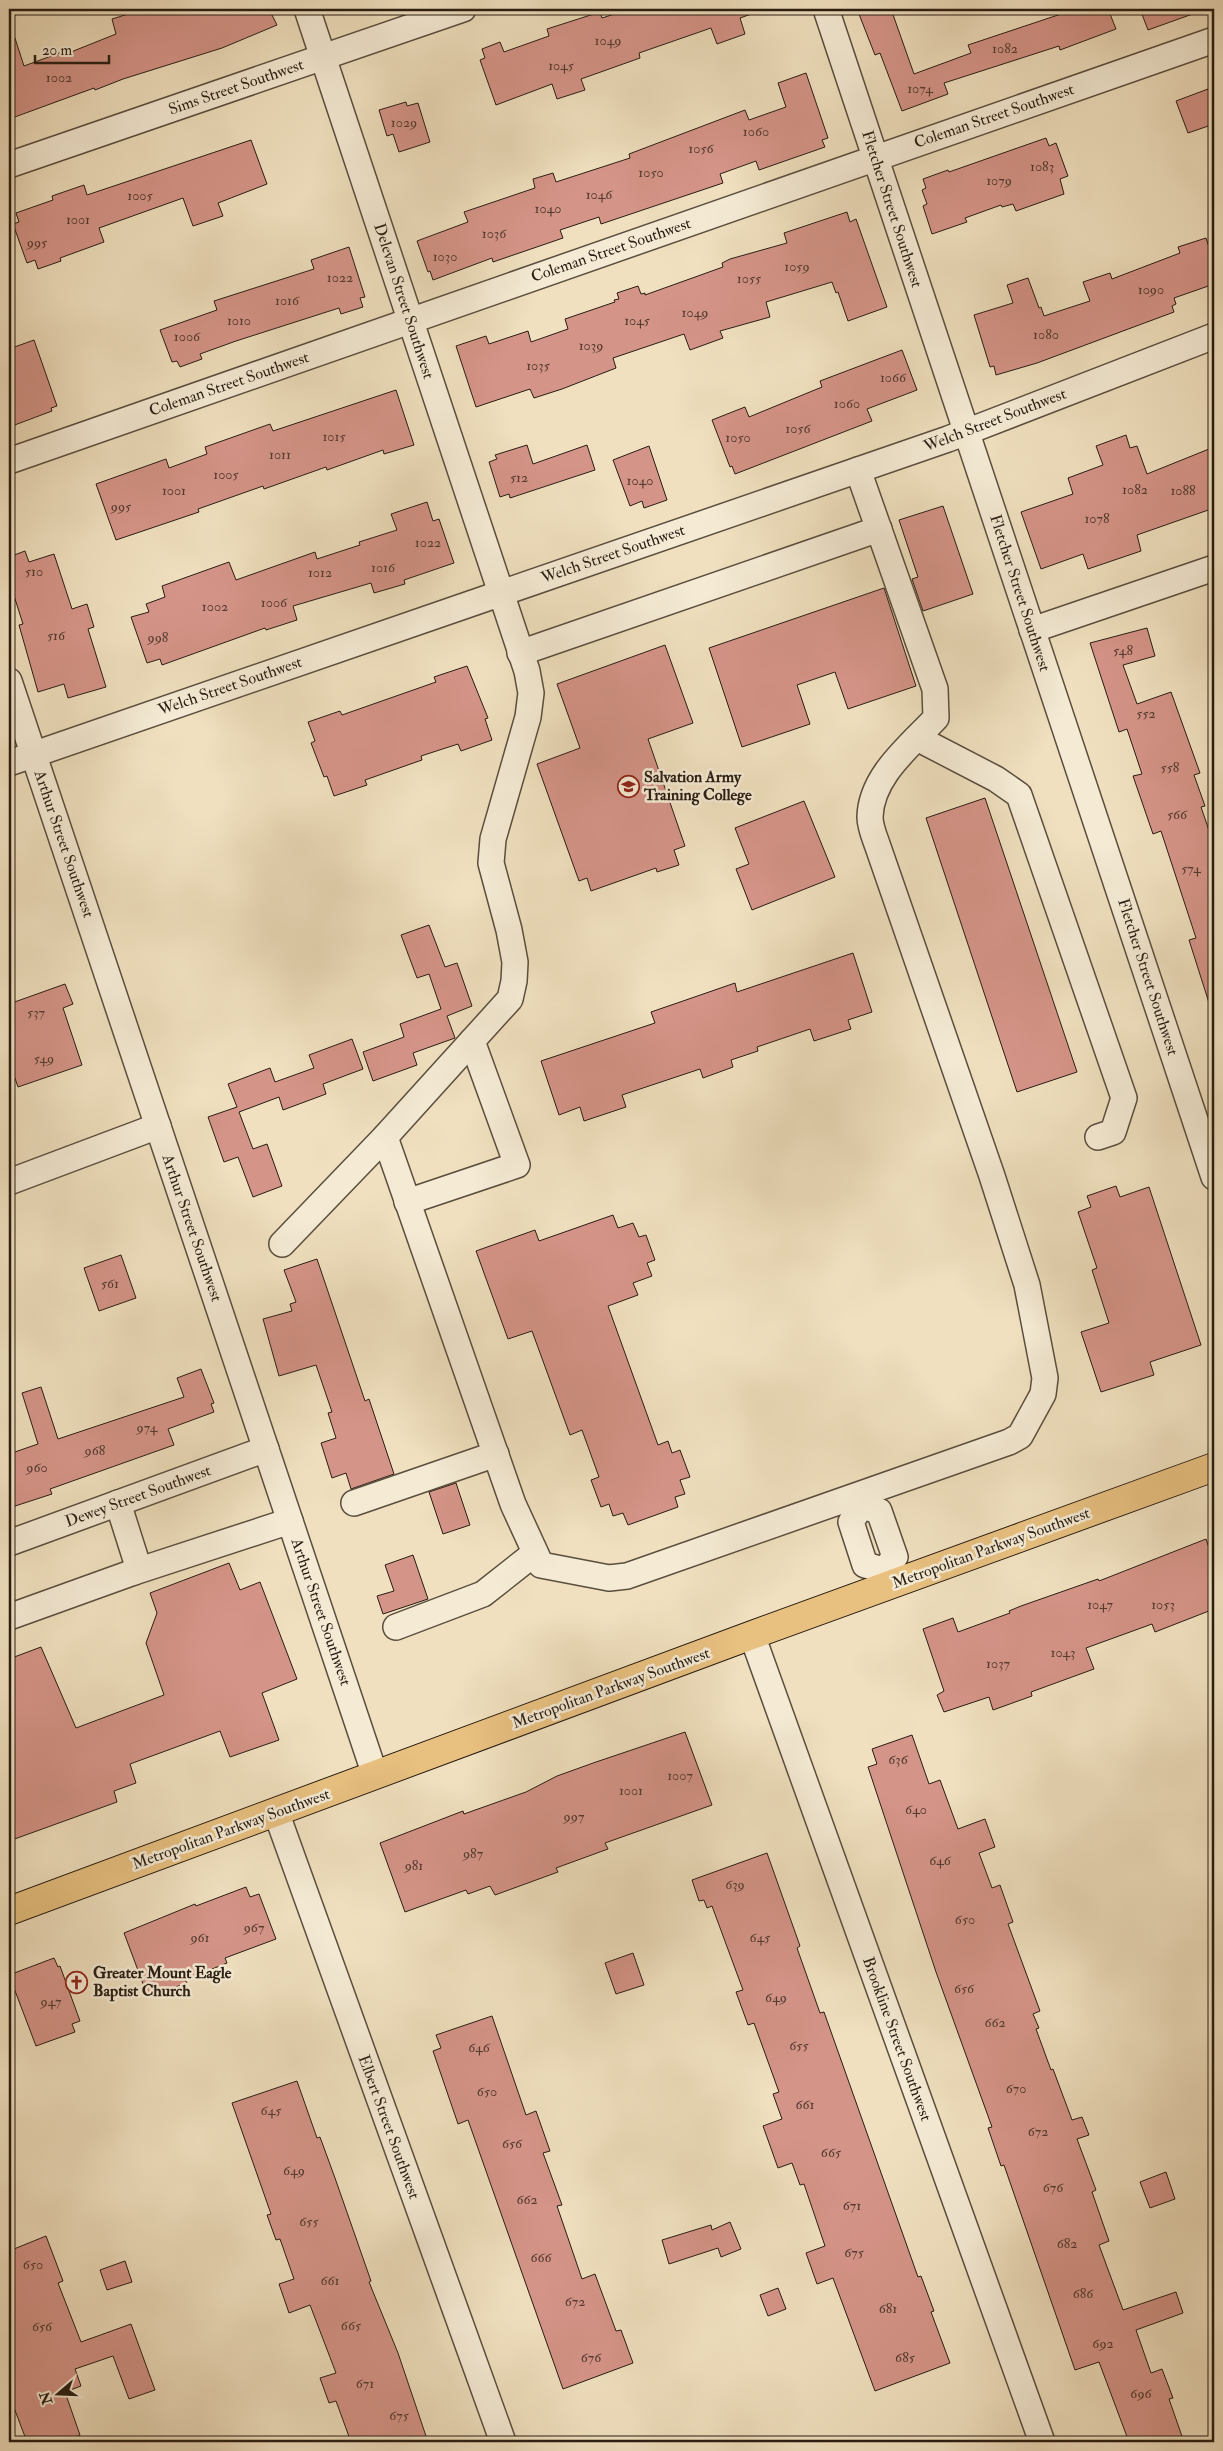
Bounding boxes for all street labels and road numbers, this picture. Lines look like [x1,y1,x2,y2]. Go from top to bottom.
street label: Sims Street Southwest [166,54,306,120]
street label: Coleman Street Southwest [911,79,1077,153]
street label: Fletcher Street Southwest [857,128,927,290]
street label: Coleman Street Southwest [528,213,694,287]
street label: Delevan Street Southwest [369,221,439,381]
street label: Coleman Street Southwest [146,347,312,421]
street label: Welch Street Southwest [920,384,1069,457]
street label: Fletcher Street Southwest [985,512,1055,674]
street label: Welch Street Southwest [537,520,688,588]
street label: Welch Street Southwest [154,652,305,720]
street label: Arthur Street Southwest [29,767,99,920]
street label: Fletcher Street Southwest [1113,896,1183,1058]
street label: Arthur Street Southwest [157,1151,227,1304]
street label: Dewey Street Southwest [62,1460,214,1532]
street label: Metropolitan Parkway Southwest [889,1503,1093,1594]
street label: Arthur Street Southwest [286,1535,356,1688]
street label: Metropolitan Parkway Southwest [509,1643,713,1734]
street label: Metropolitan Parkway Southwest [129,1784,333,1875]
street label: Brookline Street Southwest [858,1954,936,2124]
street label: Elbert Street Southwest [354,2052,424,2202]

